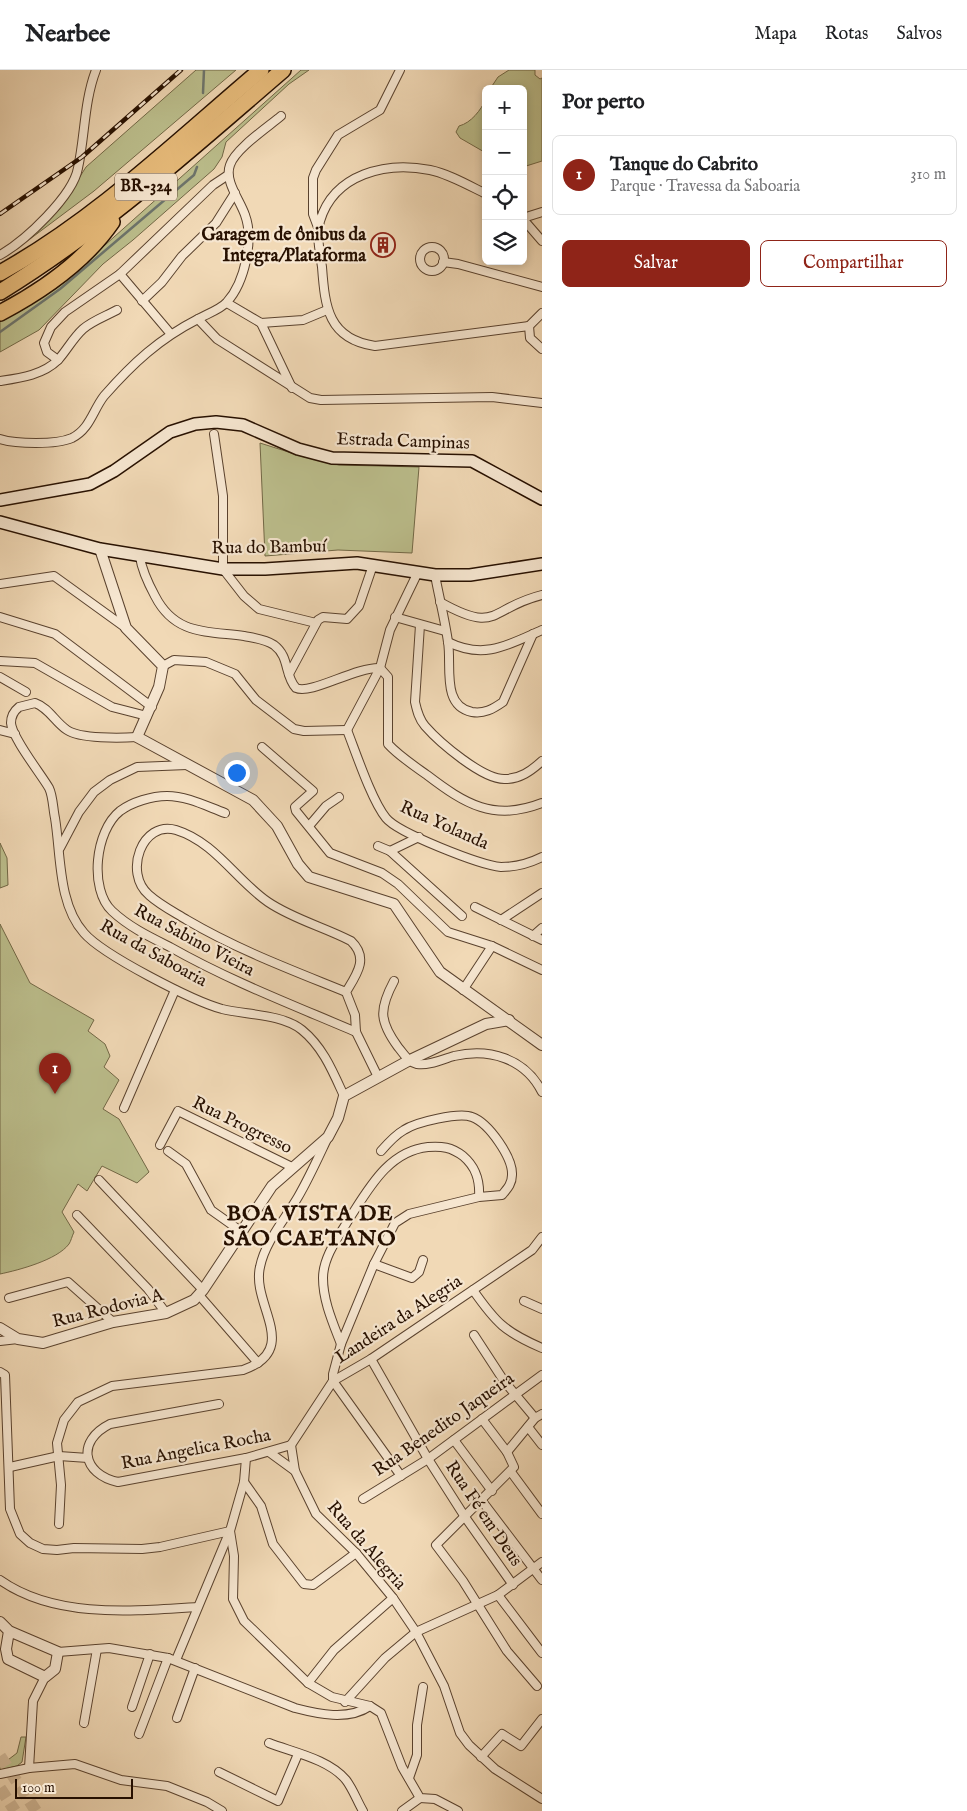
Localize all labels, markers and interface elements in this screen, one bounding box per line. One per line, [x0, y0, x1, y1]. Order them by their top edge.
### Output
text: Nearbee [25, 19, 110, 50]
text: Mapa [755, 23, 797, 46]
text: Rotas [825, 23, 868, 46]
text: Salvos [896, 23, 942, 46]
map controls [482, 85, 527, 265]
button: + [482, 85, 527, 130]
text: Por perto [562, 89, 644, 116]
button: − [482, 130, 527, 175]
text: Tanque do Cabrito [610, 153, 758, 177]
text: 1 [576, 165, 582, 185]
text: 310 m [910, 165, 946, 185]
road number: BR-324 [115, 174, 177, 200]
button: locate [482, 175, 527, 220]
text: Parque · Travessa da Saboaria [610, 177, 800, 197]
button: layers [482, 220, 527, 265]
place label: Garagem de ônibus da Integra/Plataforma [201, 224, 367, 268]
building icon: Garagem de ônibus da Integra/Plataforma [370, 232, 396, 258]
button: Salvar [562, 240, 750, 287]
button: Compartilhar [760, 240, 947, 287]
street label: Estrada Campinas [336, 428, 470, 456]
street label: Rua do Bambuí [211, 535, 328, 561]
your location [224, 760, 250, 786]
street label: Rua Yolanda [396, 796, 492, 856]
street label: Rua Sabino Vieira [130, 900, 258, 983]
street label: Rua da Saboaria [95, 915, 211, 993]
pin: 1 [39, 1053, 71, 1094]
street label: Rua Progresso [188, 1092, 296, 1160]
district label: BOA VISTA DE SÃO CAETANO [224, 1200, 396, 1253]
street label: Landeira da Alegria [331, 1270, 467, 1370]
street label: Rua Rodovia A [50, 1284, 167, 1334]
street label: Rua Benedito Jaqueira [369, 1368, 519, 1482]
street label: Rua Angelica Rocha [119, 1424, 273, 1476]
street label: Rua Fé em Deus [439, 1457, 527, 1571]
street label: Rua da Alegria [321, 1497, 411, 1595]
scale bar [15, 1776, 132, 1799]
text: 100 m [22, 1779, 55, 1797]

